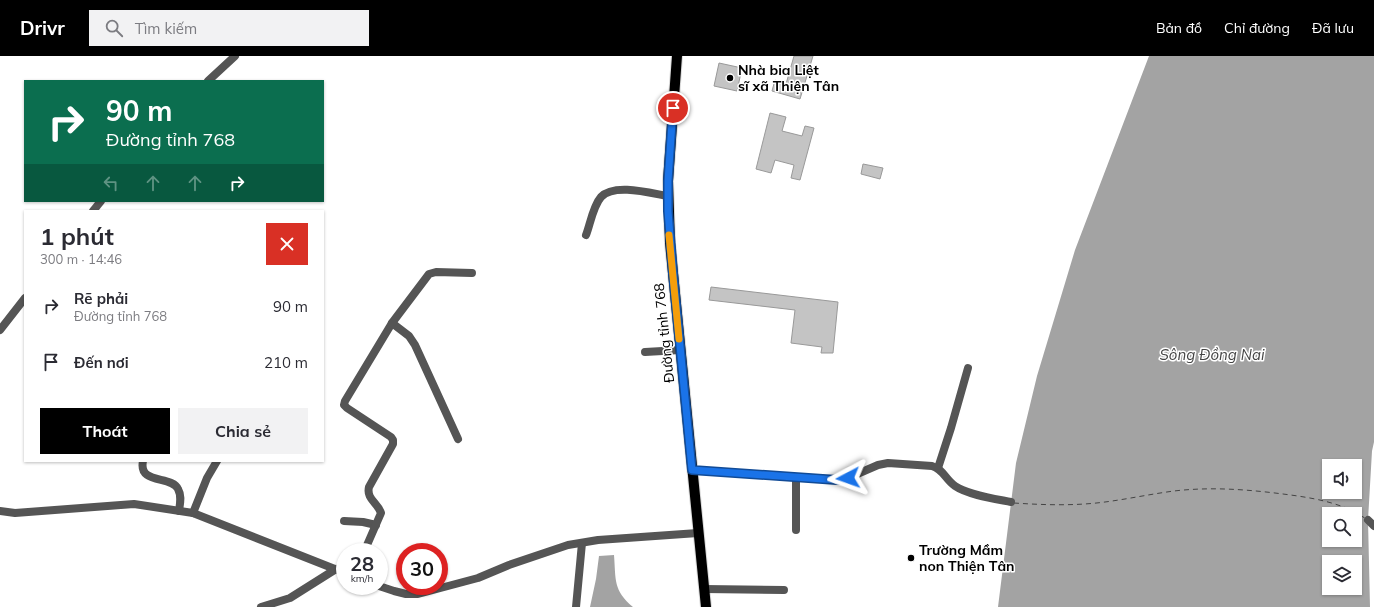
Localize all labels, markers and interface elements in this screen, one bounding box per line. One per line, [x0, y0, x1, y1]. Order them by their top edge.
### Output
search box [89, 10, 369, 46]
text: Drivr [20, 16, 65, 40]
icon: search [103, 17, 125, 39]
text: Tìm kiếm [135, 19, 197, 38]
text: Bản đồ [1156, 19, 1202, 37]
text: Chỉ đường [1224, 19, 1290, 37]
text: Đã lưu [1312, 19, 1354, 37]
place label: Nhà bia Liệt sĩ xã Thiện Tân [738, 61, 839, 95]
marker: Nhà bia Liệt sĩ xã Thiện Tân [725, 73, 735, 83]
pin [656, 91, 690, 125]
text: 90 m [106, 93, 172, 128]
icon: right [40, 96, 92, 148]
icon: arrive [662, 97, 684, 119]
text: Đường tỉnh 768 [106, 128, 235, 151]
icon: left [100, 172, 122, 194]
icon: ahead [142, 172, 164, 194]
icon: ahead [184, 172, 206, 194]
icon: right [226, 172, 248, 194]
text: 1 phút [40, 221, 114, 251]
button: close [266, 223, 308, 265]
text: 300 m · 14:46 [40, 251, 122, 267]
street label: Đường tỉnh 768 [650, 282, 678, 384]
text: Rẽ phải [74, 289, 128, 308]
icon: right [40, 295, 62, 317]
text: 90 m [273, 297, 308, 316]
text: Đường tỉnh 768 [74, 308, 167, 324]
water label: Sông Đồng Nai [1160, 345, 1265, 364]
icon: arrive [40, 351, 62, 373]
text: Đến nơi [74, 353, 129, 372]
text: 210 m [264, 353, 308, 372]
button: Thoát [40, 408, 170, 454]
button: Chia sẻ [178, 408, 308, 454]
position arrow [827, 457, 869, 499]
map controls [1322, 459, 1362, 595]
button: sound [1322, 459, 1362, 499]
button: search [1322, 507, 1362, 547]
place label: Trường Mầm non Thiện Tân [919, 541, 1015, 575]
speed limit sign: 30 [396, 543, 448, 595]
text: 28 [350, 551, 374, 576]
marker: Trường Mầm non Thiện Tân [906, 553, 916, 563]
button: layers [1322, 555, 1362, 595]
text: km/h [351, 572, 373, 585]

